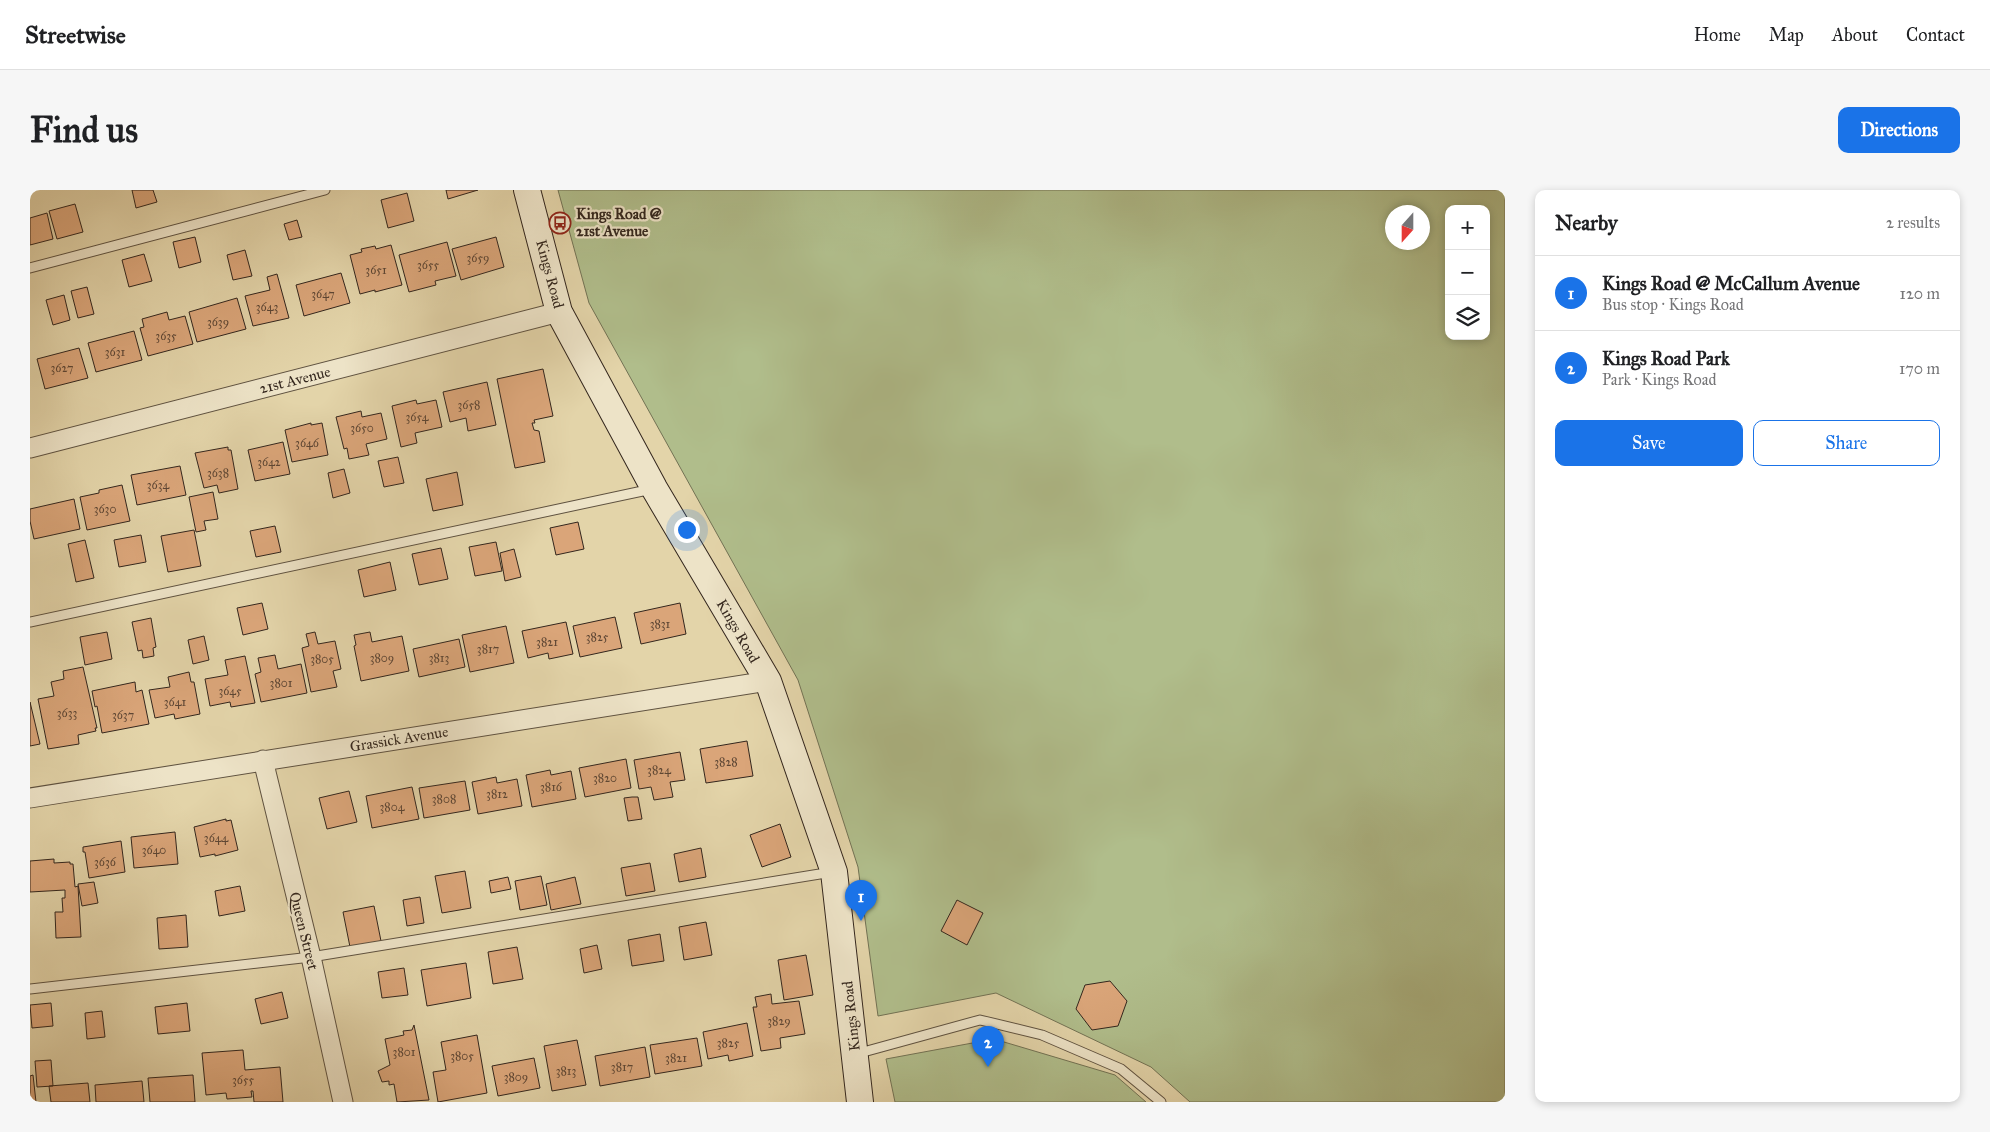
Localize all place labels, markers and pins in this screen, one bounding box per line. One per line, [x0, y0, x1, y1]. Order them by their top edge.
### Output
place label: Kings Road @ 21st Avenue [576, 205, 662, 240]
bus stop icon: Kings Road @ 21st Avenue [548, 211, 572, 235]
pin: 1 [845, 880, 877, 921]
pin: 2 [972, 1026, 1004, 1067]

